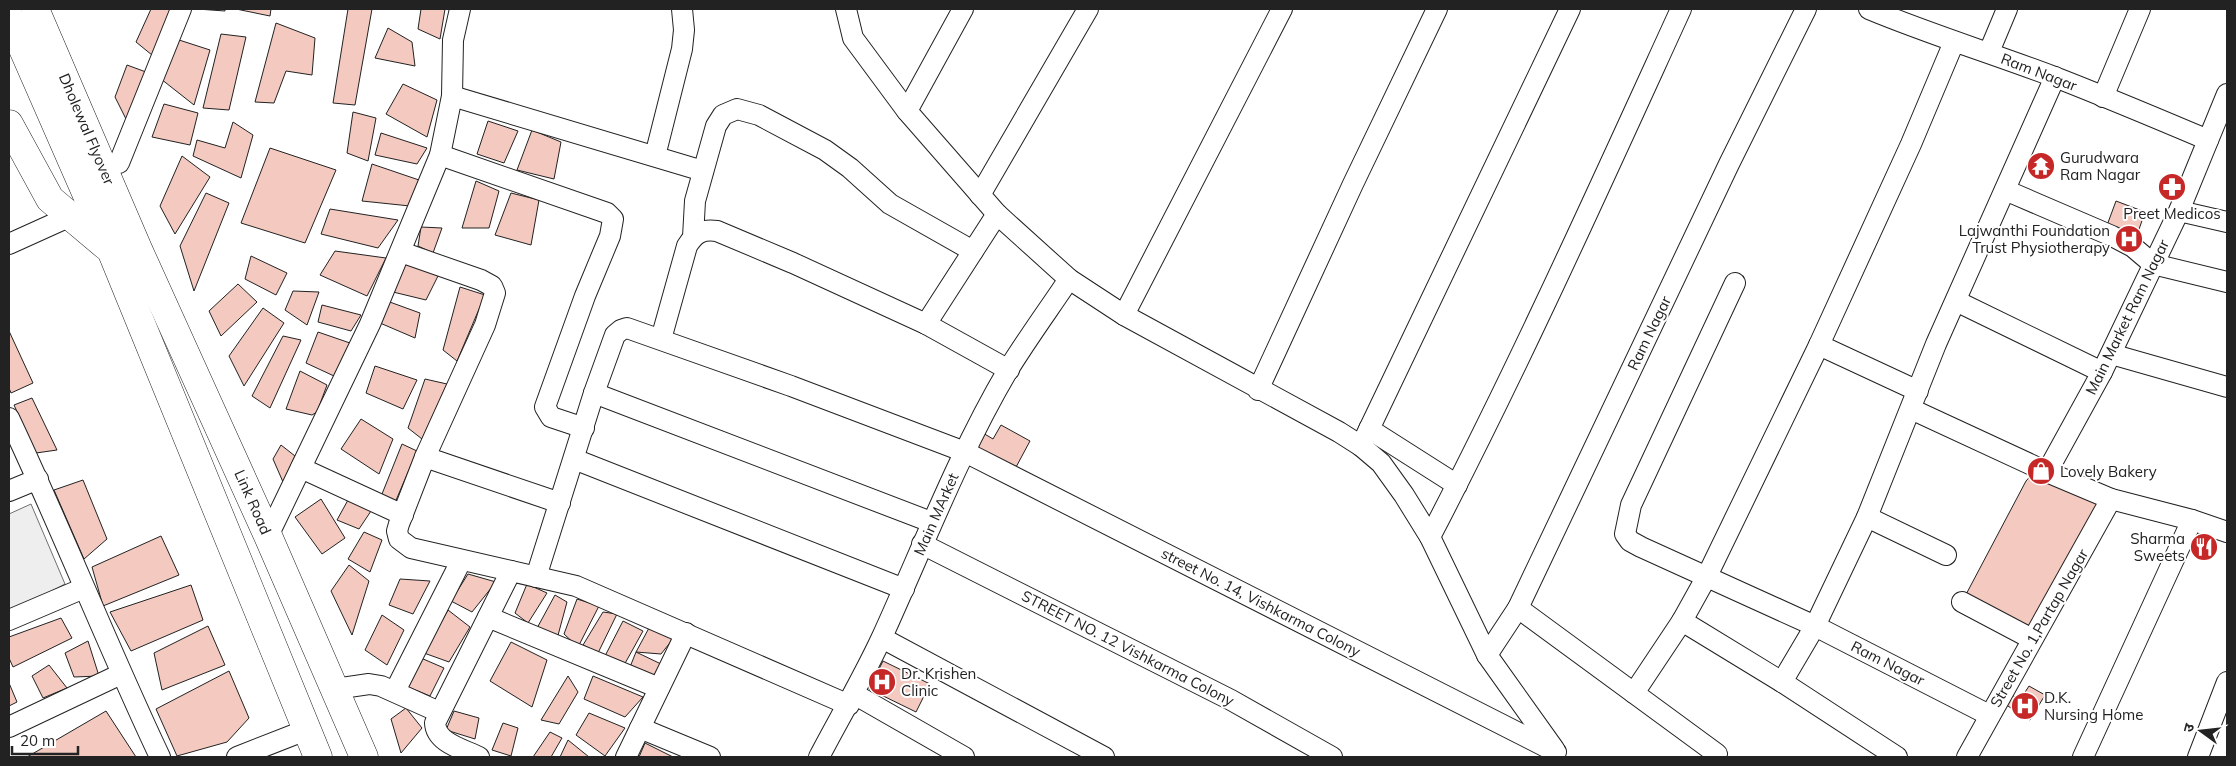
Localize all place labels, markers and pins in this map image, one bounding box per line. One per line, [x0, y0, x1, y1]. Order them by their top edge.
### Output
place label: Gurudwara Ram Nagar [2060, 148, 2141, 184]
temple icon: Gurudwara Ram Nagar [2026, 151, 2056, 181]
pharmacy icon: Preet Medicos [2157, 172, 2187, 202]
place label: Preet Medicos [2123, 204, 2221, 223]
place label: Lajwanthi Foundation Trust Physiotherapy [1959, 221, 2110, 257]
hospital icon: Lajwanthi Foundation Trust Physiotherapy [2114, 224, 2144, 254]
shop icon: Lovely Bakery [2026, 456, 2056, 486]
place label: Lovely Bakery [2060, 462, 2157, 481]
place label: Sharma Sweets [2130, 529, 2185, 565]
restaurant icon: Sharma Sweets [2189, 532, 2219, 562]
place label: Dr. Krishen Clinic [901, 664, 976, 700]
hospital icon: Dr. Krishen Clinic [867, 667, 897, 697]
place label: D.K. Nursing Home [2044, 688, 2143, 724]
hospital icon: D.K. Nursing Home [2010, 691, 2040, 721]

